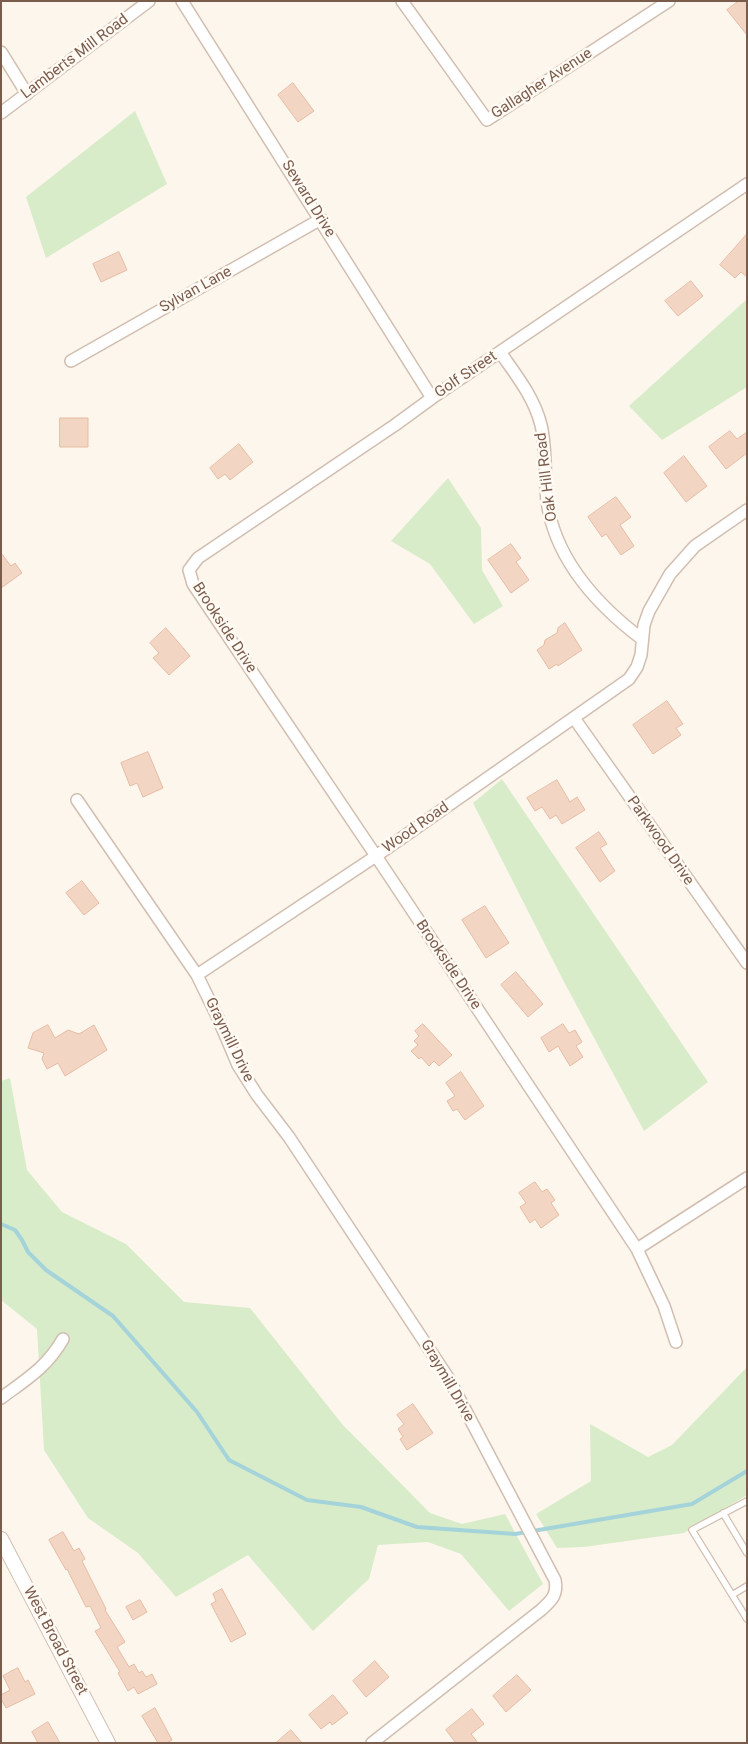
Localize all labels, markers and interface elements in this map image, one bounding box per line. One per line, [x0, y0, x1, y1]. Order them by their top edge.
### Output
street label: Lamberts Mill Road [18, 11, 132, 103]
street label: Gallagher Avenue [488, 45, 596, 123]
street label: Seward Drive [277, 157, 339, 241]
street label: Sylvan Lane [157, 263, 235, 317]
street label: Golf Street [432, 348, 500, 402]
street label: Oak Hill Road [533, 431, 561, 523]
street label: Brookside Drive [188, 579, 260, 677]
street label: Parkwood Drive [623, 793, 697, 889]
street label: Wood Road [379, 799, 453, 857]
street label: Brookside Drive [411, 917, 485, 1013]
street label: Graymill Drive [201, 995, 257, 1085]
street label: Graymill Drive [416, 1337, 478, 1425]
street label: West Broad Street [19, 1584, 91, 1698]

